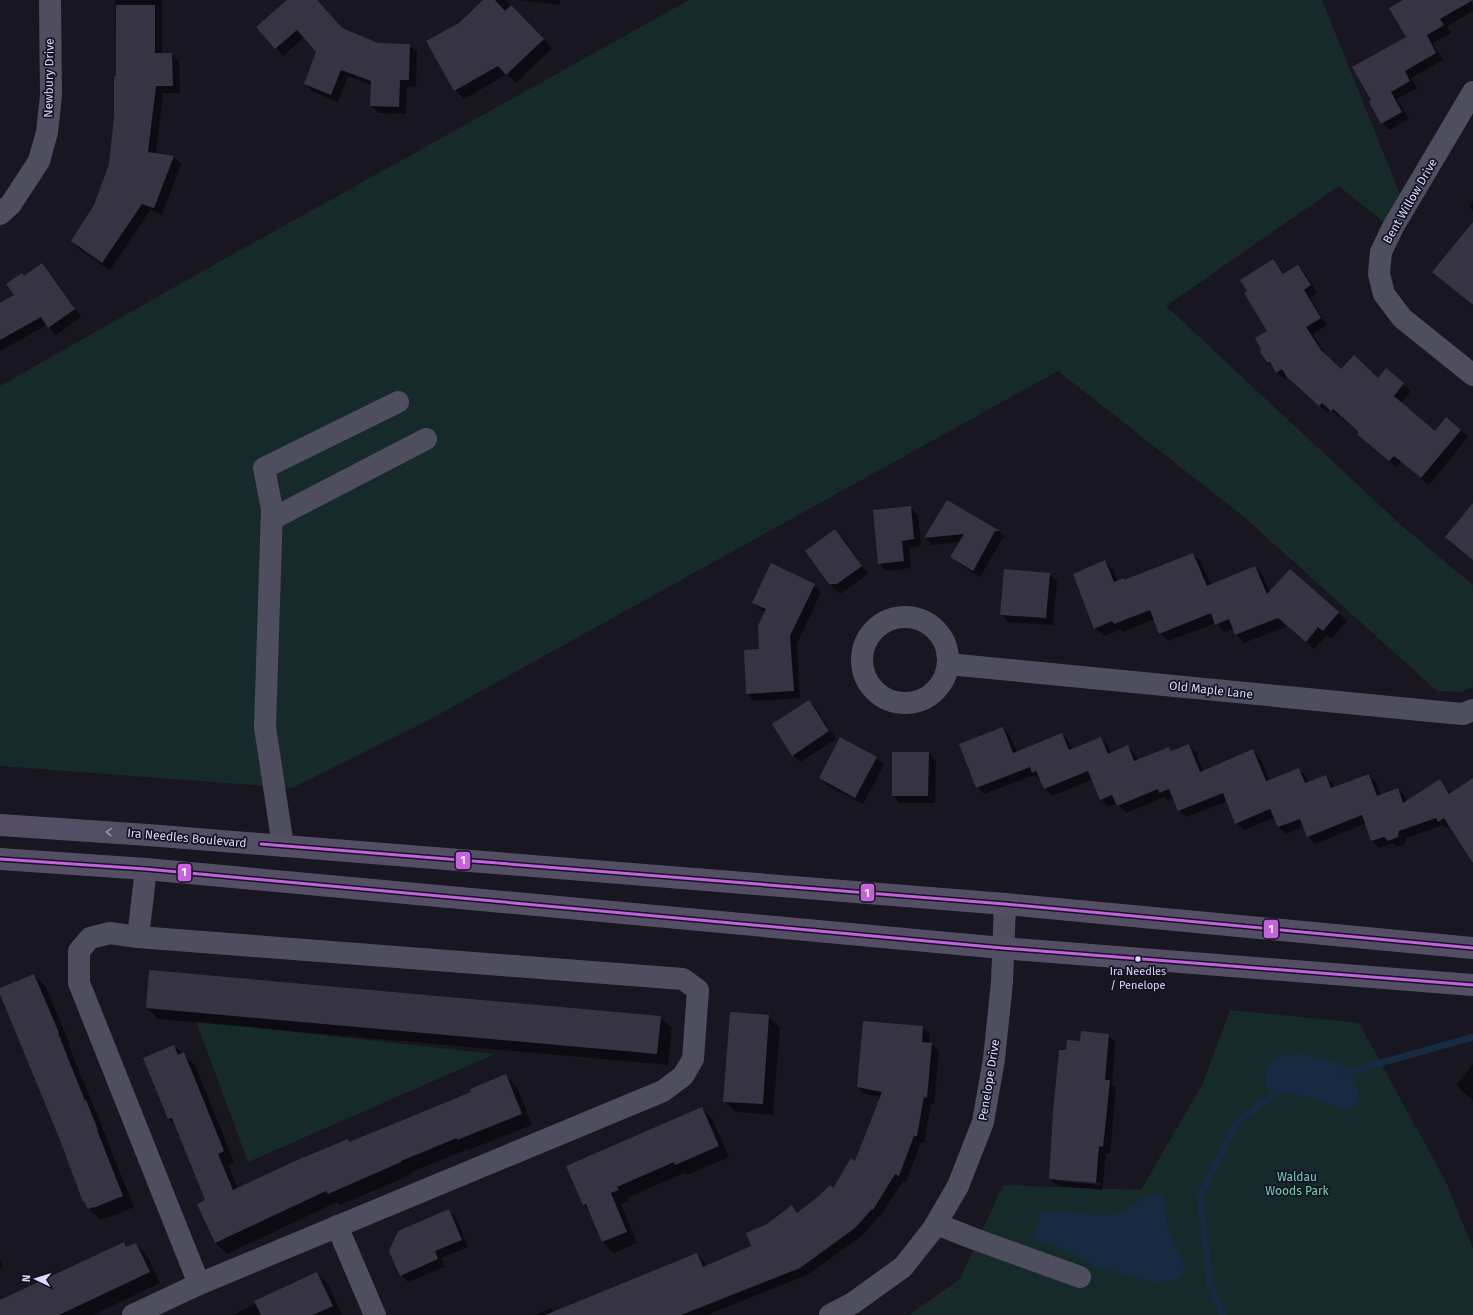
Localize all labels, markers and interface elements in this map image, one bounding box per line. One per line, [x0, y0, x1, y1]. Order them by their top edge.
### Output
street label: Newbury Drive [41, 38, 57, 118]
street label: Bent Willow Drive [1380, 156, 1440, 246]
street label: Old Maple Lane [1168, 679, 1254, 701]
street label: Ira Needles Boulevard [127, 826, 247, 850]
one-way arrow [106, 828, 112, 837]
line badge: 1 [455, 851, 471, 870]
text: 1 [460, 854, 466, 867]
line badge: 1 [177, 863, 192, 882]
text: 1 [181, 866, 187, 879]
line badge: 1 [860, 883, 875, 902]
text: 1 [864, 887, 870, 900]
line badge: 1 [1263, 919, 1279, 939]
text: 1 [1268, 923, 1274, 936]
marker: Ira Needles / Penelope [1133, 954, 1143, 964]
place label: Ira Needles / Penelope [1110, 965, 1166, 992]
street label: Penelope Drive [976, 1038, 1002, 1122]
park label: Waldau Woods Park [1265, 1170, 1330, 1198]
north arrow [16, 1259, 56, 1299]
text: N [20, 1274, 33, 1282]

